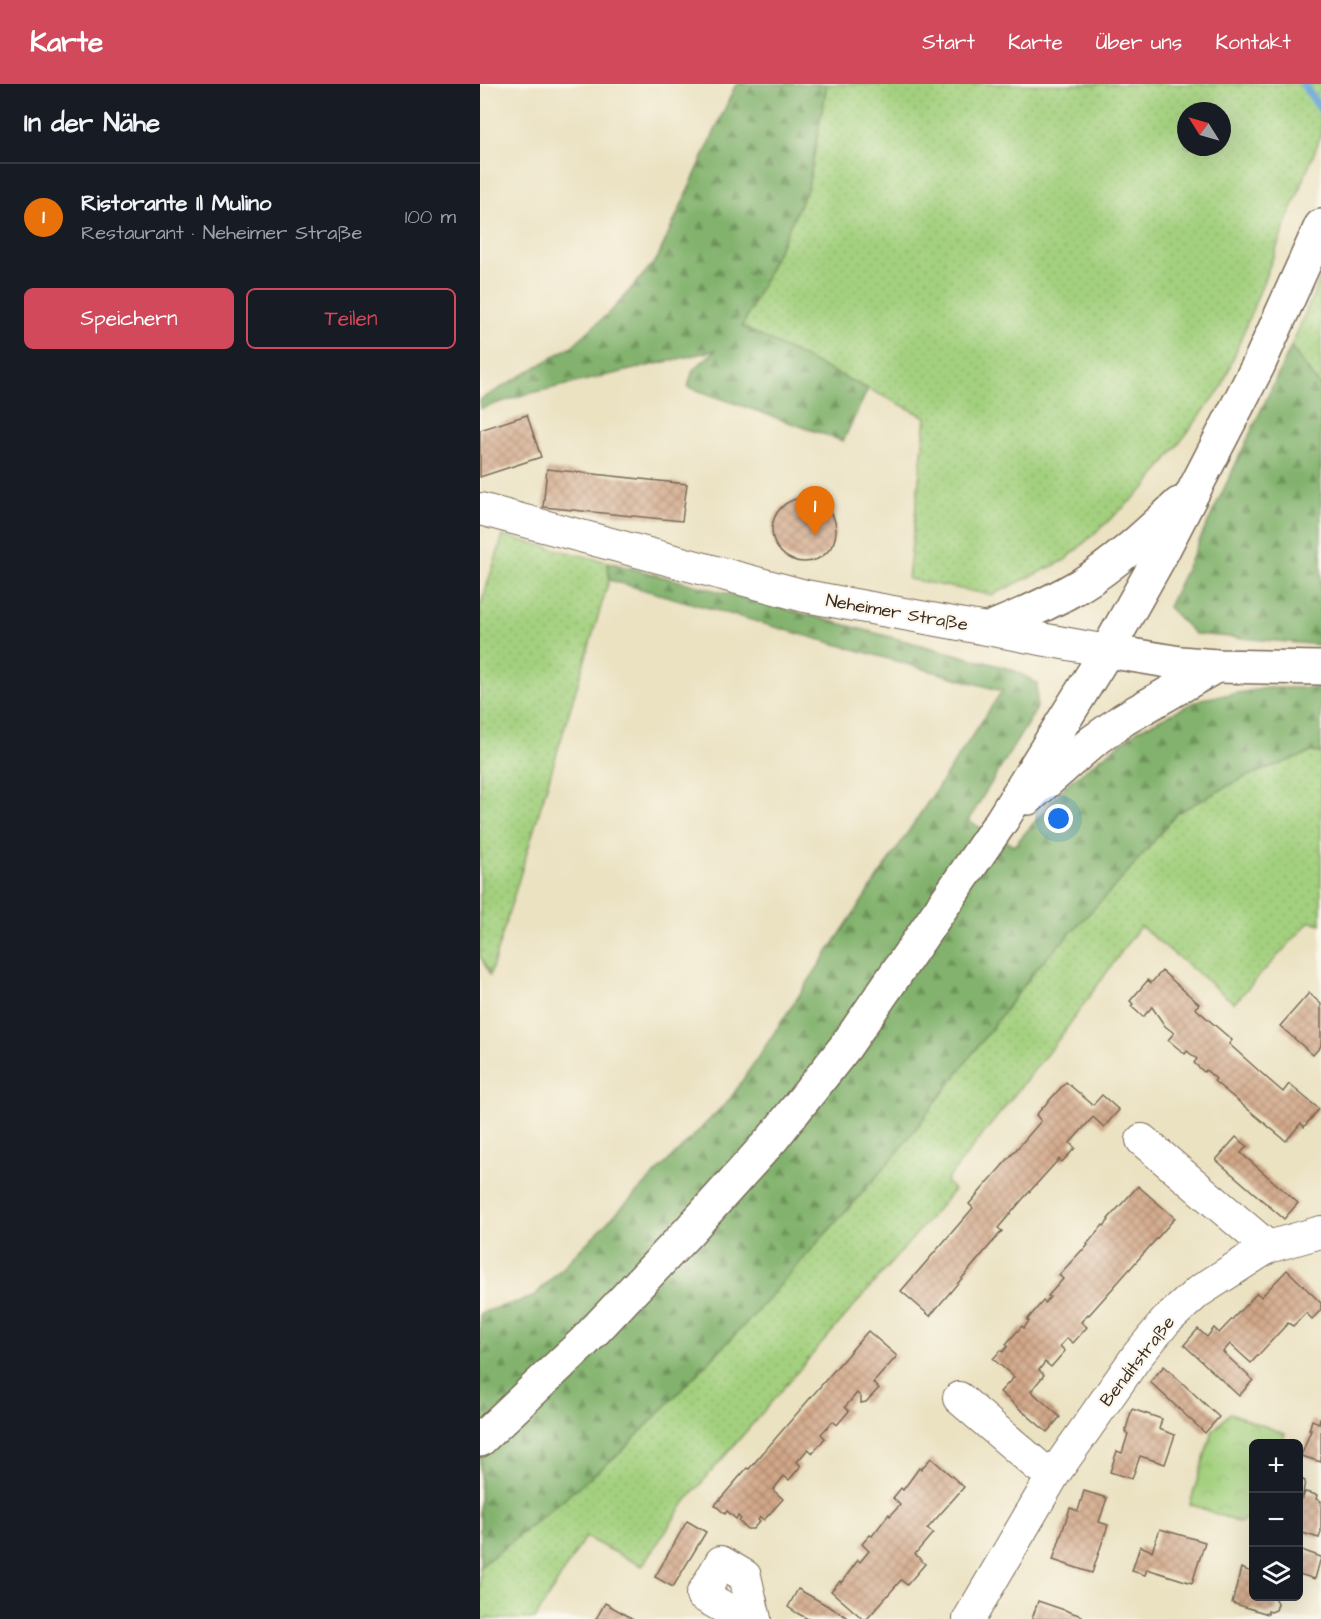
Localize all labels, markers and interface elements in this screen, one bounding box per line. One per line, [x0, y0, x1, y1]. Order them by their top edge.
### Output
text: Karte [30, 23, 103, 62]
text: Start [922, 28, 975, 57]
text: Karte [1008, 28, 1063, 57]
text: Über uns [1096, 28, 1182, 57]
text: Kontakt [1215, 28, 1291, 57]
north arrow [1177, 102, 1231, 156]
text: In der Nähe [24, 105, 160, 141]
text: Ristorante Il Mulino [81, 188, 271, 219]
text: 1 [42, 203, 45, 231]
text: 100 m [405, 203, 456, 231]
text: Restaurant · Neheimer Straße [81, 219, 362, 247]
button: Speichern [24, 288, 234, 349]
button: Teilen [246, 288, 456, 349]
pin: 1 [796, 486, 834, 536]
street label: Neheimer Straße [824, 588, 970, 637]
your location [1044, 804, 1073, 833]
street label: Benditstraße [1094, 1311, 1181, 1412]
map controls [1249, 1439, 1303, 1601]
button: + [1249, 1439, 1303, 1493]
button: − [1249, 1493, 1303, 1547]
button: layers [1249, 1547, 1303, 1601]

